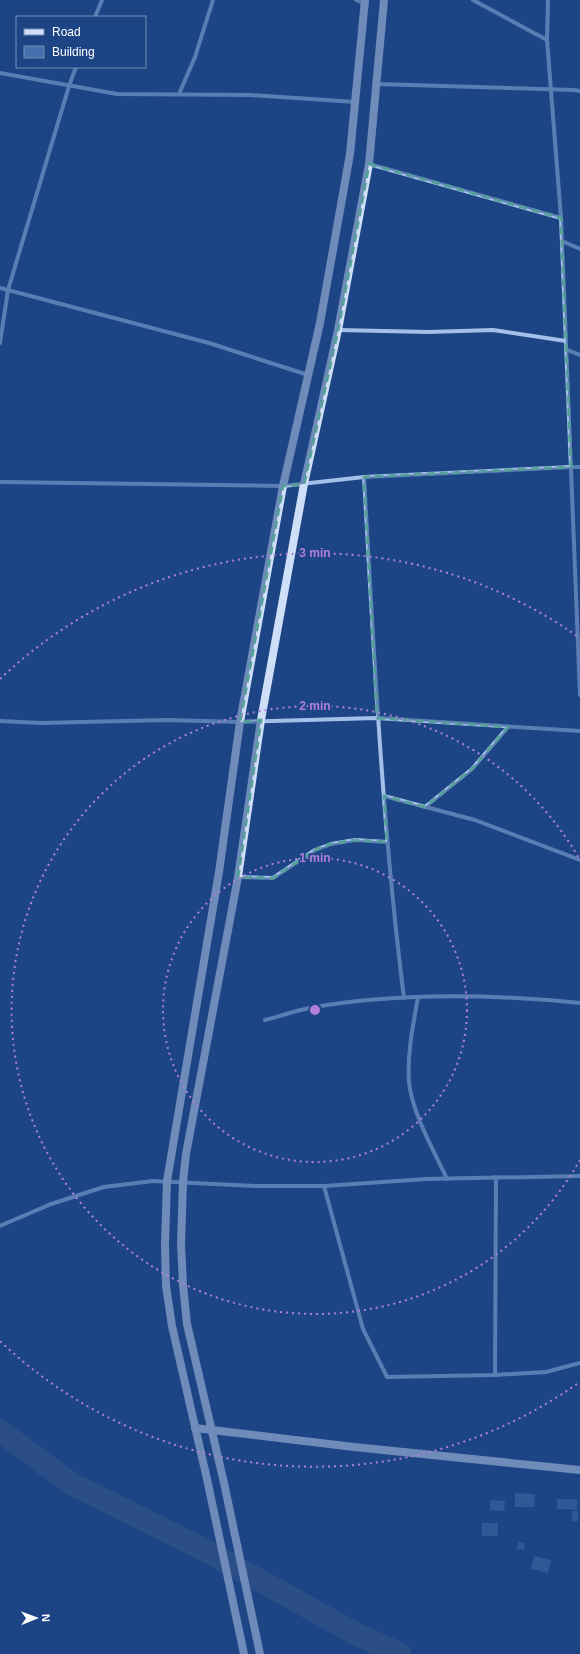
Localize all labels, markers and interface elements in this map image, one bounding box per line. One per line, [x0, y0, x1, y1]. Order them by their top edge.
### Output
legend [16, 16, 146, 68]
text: Road [52, 25, 81, 39]
text: Building [52, 45, 95, 59]
text: 3 min [299, 546, 331, 560]
text: 2 min [299, 699, 331, 713]
text: 1 min [299, 851, 331, 865]
centre of rings [308, 1003, 322, 1017]
north arrow [16, 1598, 56, 1638]
text: N [40, 1614, 52, 1622]

